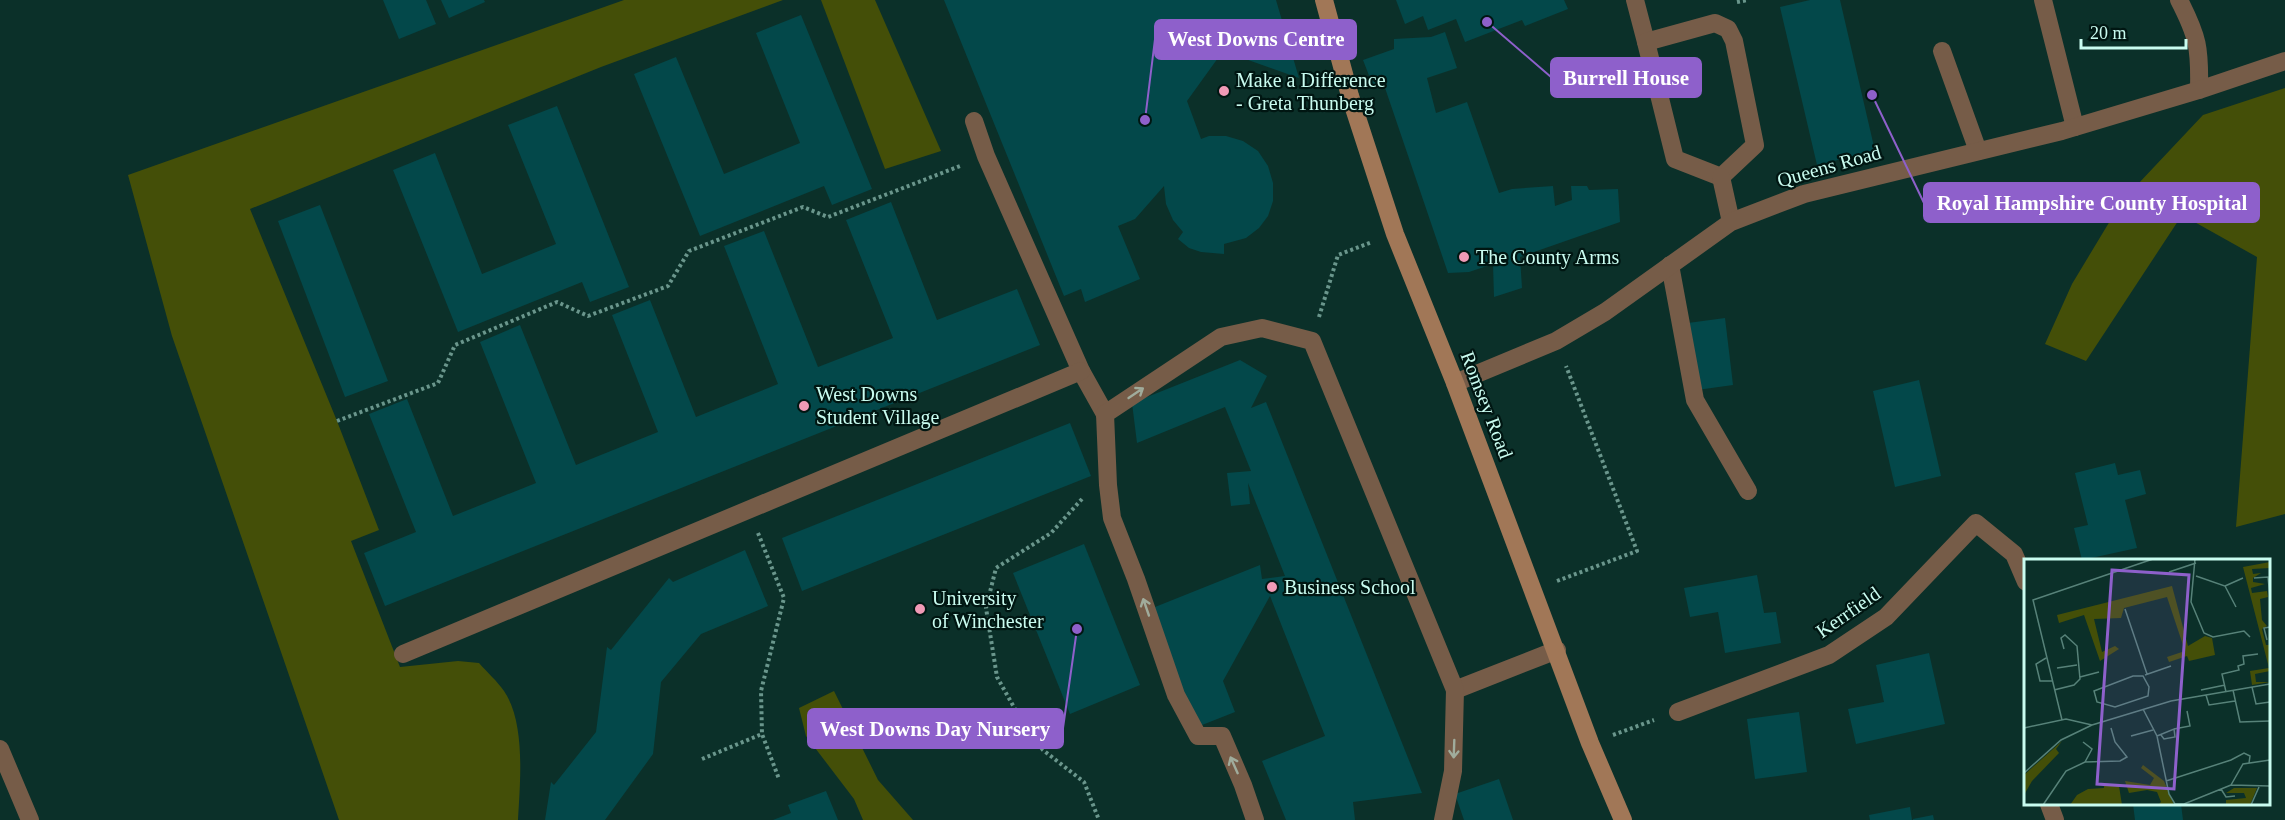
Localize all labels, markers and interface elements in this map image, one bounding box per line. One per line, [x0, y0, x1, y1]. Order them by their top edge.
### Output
scale bar [2081, 12, 2186, 50]
callout: West Downs Centre [1155, 20, 1356, 59]
text: 20 m [2090, 23, 2127, 43]
text: West Downs Centre [1168, 27, 1344, 51]
callout: Burrell House [1551, 58, 1701, 97]
text: Burrell House [1563, 66, 1689, 90]
place label: Make a Difference - Greta Thunberg [1236, 69, 1386, 115]
marker: Make a Difference - Greta Thunberg [1217, 84, 1231, 98]
street label: Queens Road [1774, 141, 1884, 191]
callout: Royal Hampshire County Hospital [1924, 183, 2259, 222]
text: Royal Hampshire County Hospital [1937, 191, 2247, 215]
place label: The County Arms [1476, 246, 1620, 269]
marker: The County Arms [1457, 250, 1471, 264]
street label: Romsey Road [1456, 348, 1517, 462]
place label: West Downs Student Village [816, 383, 940, 429]
one-way arrow [1127, 387, 1144, 400]
marker: West Downs Student Village [797, 399, 811, 413]
inset map [2024, 559, 2270, 805]
place label: Business School [1284, 576, 1416, 598]
marker: Business School [1265, 580, 1279, 594]
street label: Kerrfield [1812, 582, 1884, 642]
place label: University of Winchester [932, 587, 1044, 632]
one-way arrow [1139, 598, 1150, 617]
marker: University of Winchester [913, 602, 927, 616]
callout: West Downs Day Nursery [808, 709, 1063, 748]
text: West Downs Day Nursery [820, 717, 1051, 741]
one-way arrow [1448, 738, 1459, 758]
one-way arrow [1228, 757, 1240, 775]

